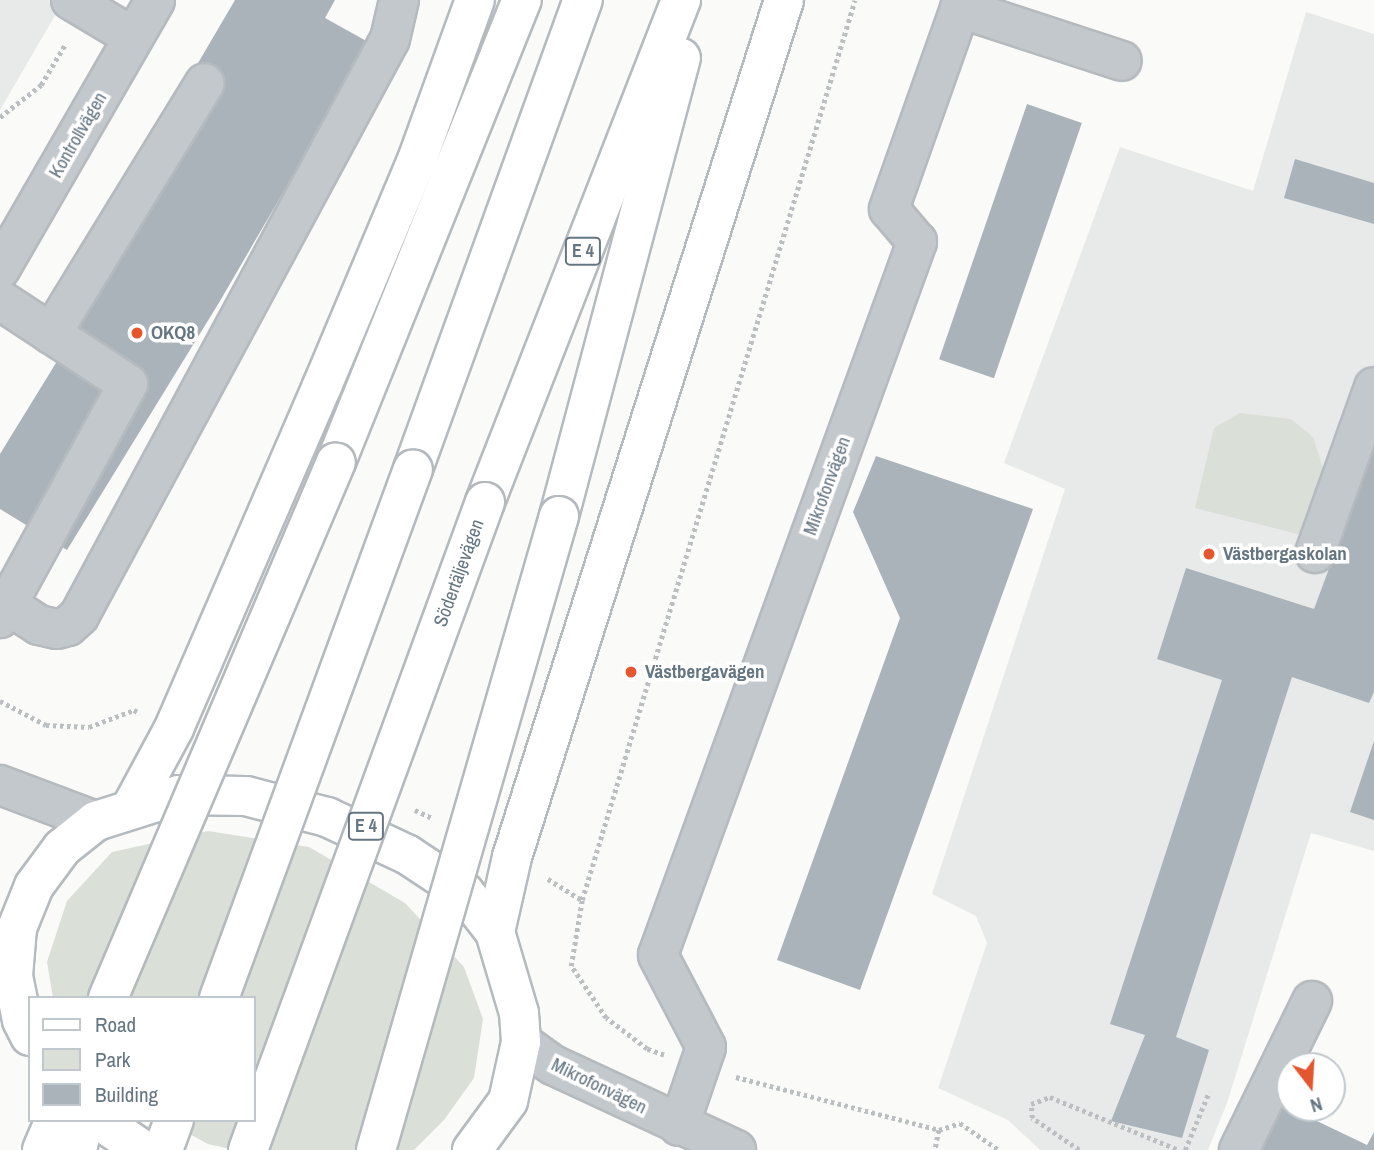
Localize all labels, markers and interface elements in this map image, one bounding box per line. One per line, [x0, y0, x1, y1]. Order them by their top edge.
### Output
street label: Kontrollvägen [44, 88, 112, 182]
road number: E 4 [564, 236, 602, 265]
place label: OKQ8 [151, 322, 195, 344]
marker: OKQ8 [129, 325, 145, 341]
street label: Mikrofonvägen [799, 434, 855, 538]
street label: Södertäljevägen [429, 516, 489, 630]
place label: Västbergaskolan [1223, 543, 1347, 565]
marker: Västbergaskolan [1201, 546, 1217, 562]
place label: Västbergavägen [645, 661, 765, 683]
marker: Västbergavägen [623, 664, 639, 680]
road number: E 4 [347, 812, 385, 840]
legend [28, 996, 256, 1122]
text: Road [95, 1010, 136, 1039]
text: Park [95, 1045, 130, 1074]
north arrow [1276, 1052, 1346, 1122]
street label: Mikrofonvägen [548, 1053, 650, 1119]
text: Building [95, 1080, 158, 1109]
text: N [1307, 1091, 1326, 1119]

